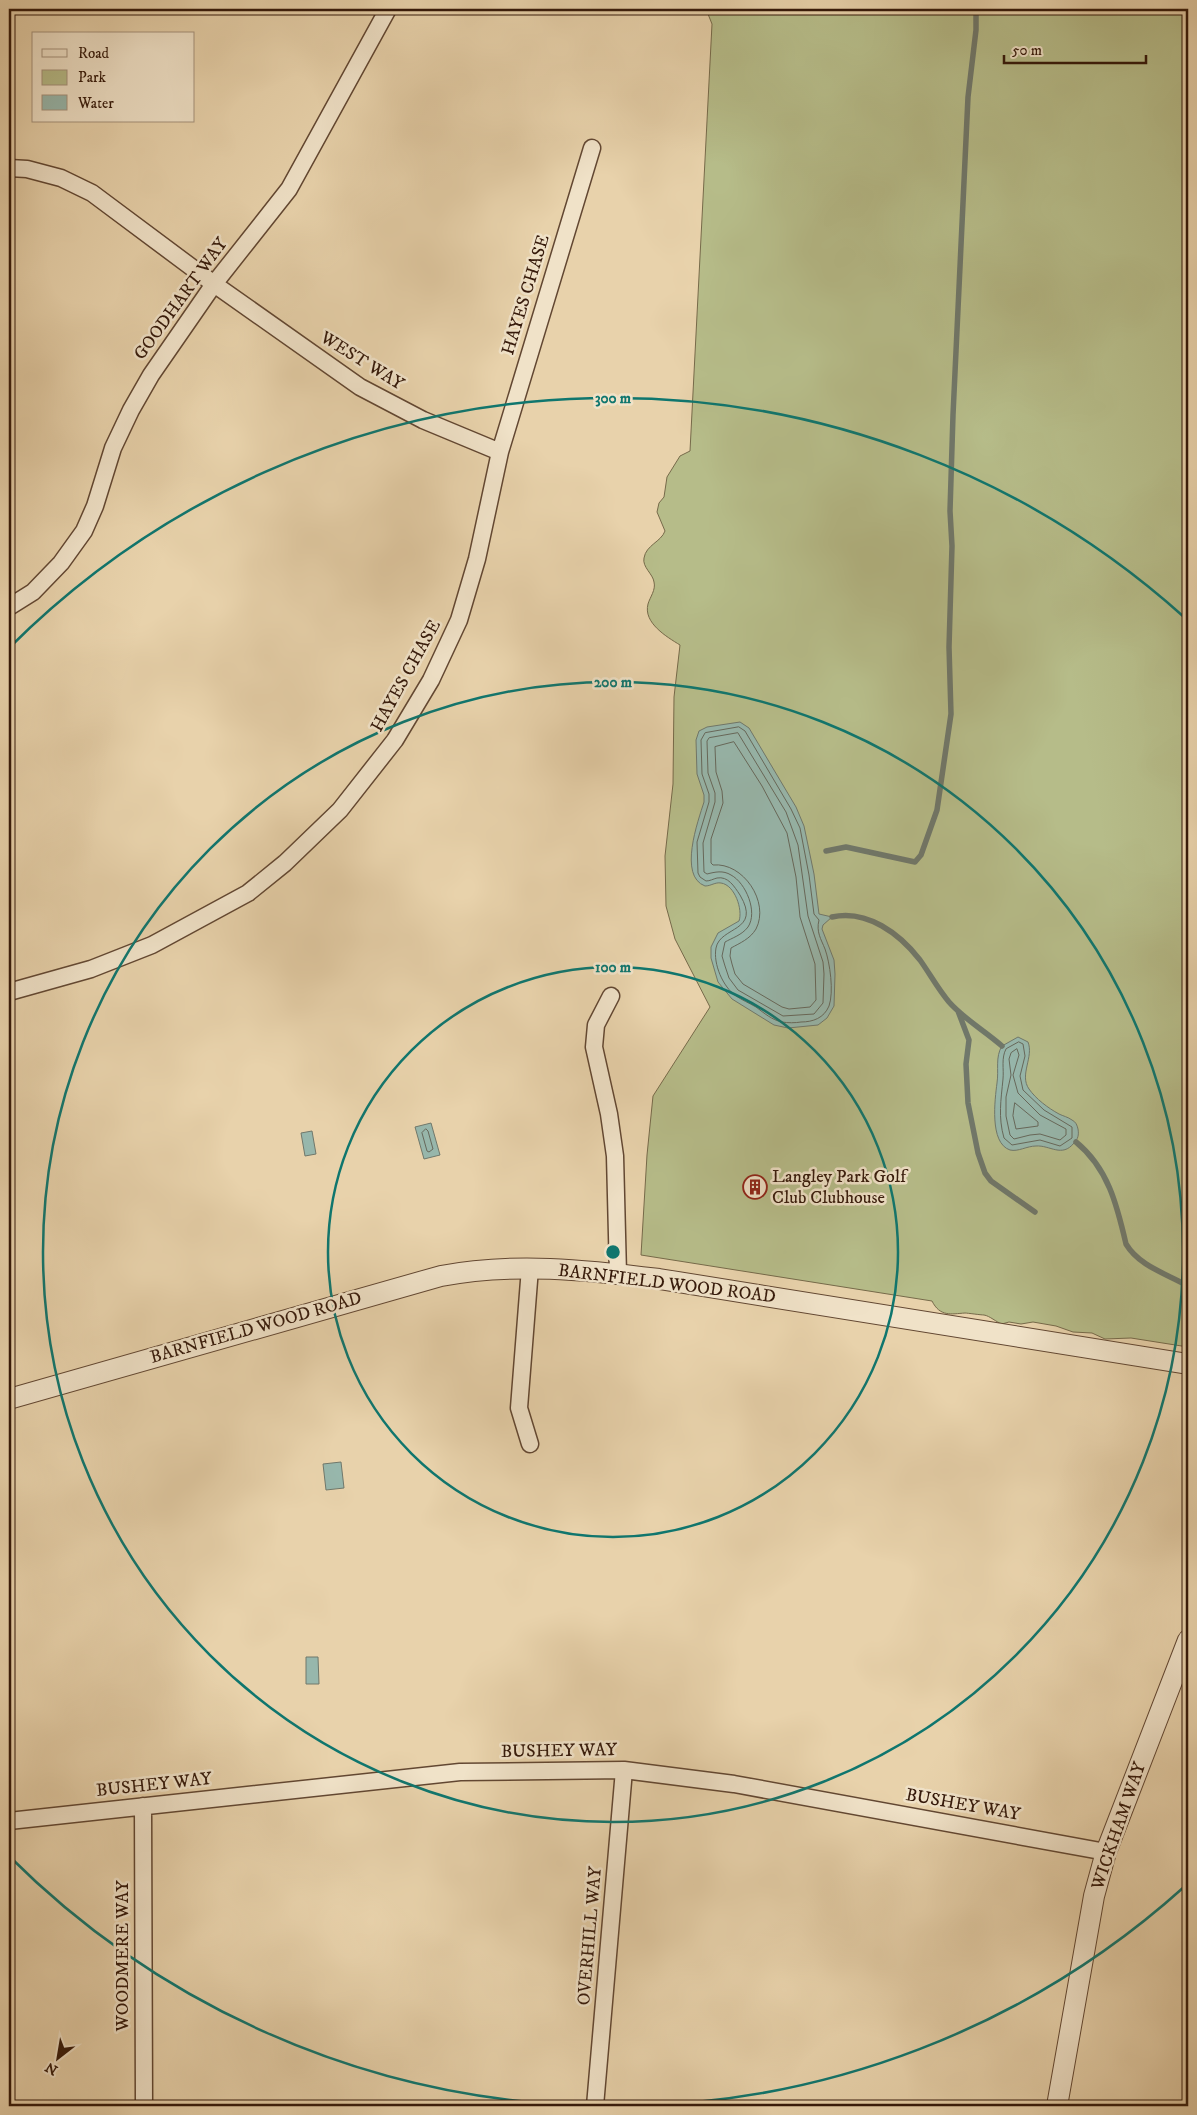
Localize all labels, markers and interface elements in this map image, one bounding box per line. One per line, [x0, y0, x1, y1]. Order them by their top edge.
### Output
legend [32, 32, 195, 122]
scale bar [1004, 32, 1147, 64]
text: 50 m [1012, 41, 1042, 60]
text: Road [78, 44, 110, 63]
text: Park [78, 68, 107, 87]
text: Water [77, 94, 114, 113]
street label: HAYES CHASE [497, 232, 555, 358]
street label: GOODHART WAY [129, 233, 233, 364]
street label: WEST WAY [315, 326, 408, 396]
text: 300 m [595, 389, 632, 408]
street label: HAYES CHASE [366, 616, 446, 736]
text: 200 m [594, 673, 633, 692]
text: 100 m [595, 958, 632, 977]
place label: Langley Park Golf Club Clubhouse [772, 1166, 909, 1209]
building icon: Langley Park Golf Club Clubhouse [742, 1174, 768, 1200]
centre of rings [604, 1243, 622, 1261]
street label: BARNFIELD WOOD ROAD [557, 1260, 777, 1308]
street label: BARNFIELD WOOD ROAD [148, 1287, 364, 1369]
street label: BUSHEY WAY [501, 1739, 618, 1763]
street label: WICKHAM WAY [1087, 1759, 1151, 1894]
street label: BUSHEY WAY [95, 1768, 214, 1802]
street label: BUSHEY WAY [904, 1784, 1023, 1826]
street label: OVERHILL WAY [573, 1865, 607, 2006]
street label: WOODMERE WAY [112, 1880, 134, 2032]
north arrow [32, 2032, 82, 2082]
text: N [42, 2057, 61, 2079]

